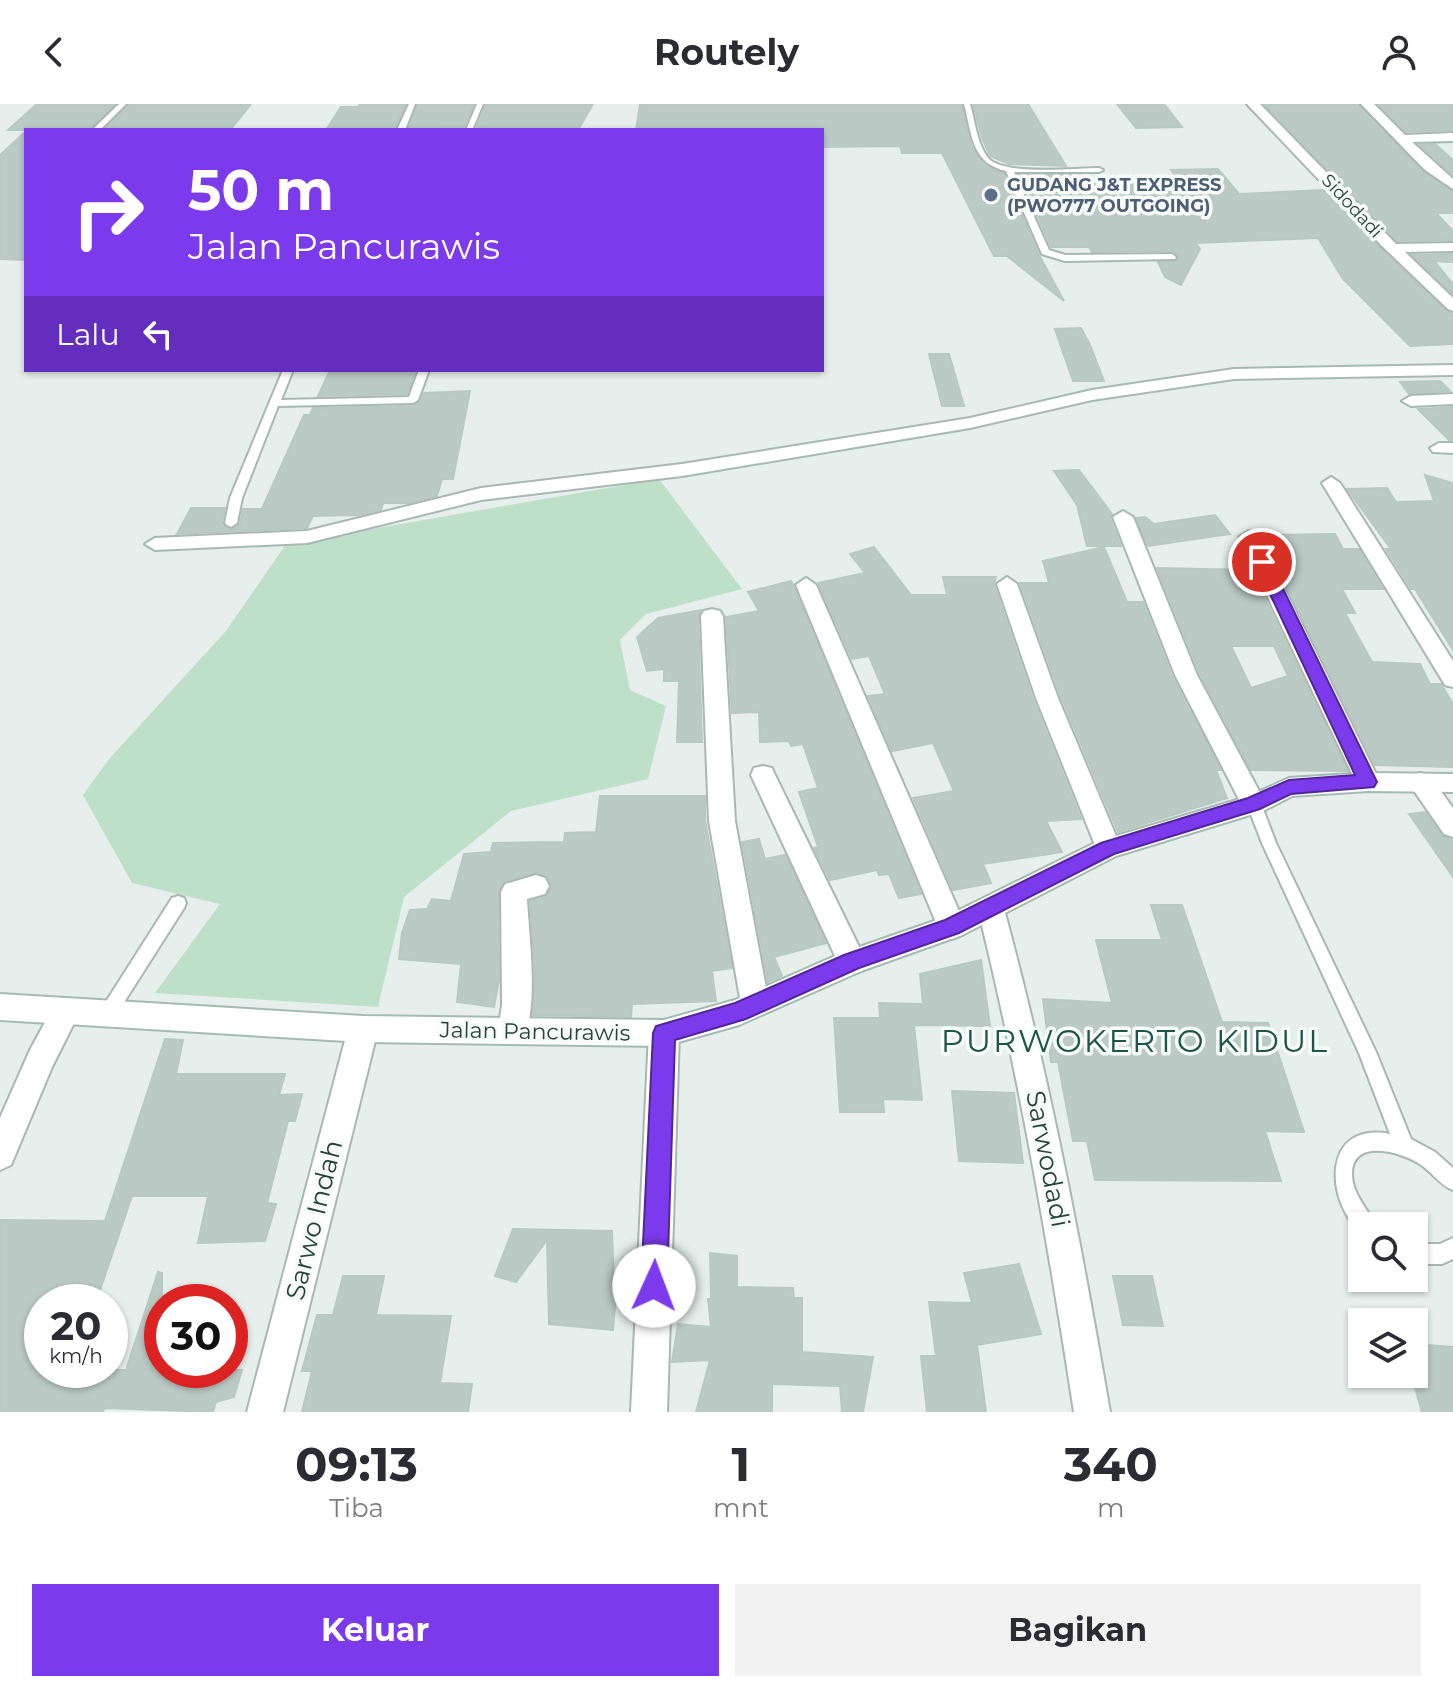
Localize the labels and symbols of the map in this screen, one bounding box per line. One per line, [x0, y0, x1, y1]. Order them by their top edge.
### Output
street label: Sidodadi [1317, 170, 1387, 242]
place label: GUDANG J&T EXPRESS (PWO777 OUTGOING) [1007, 174, 1221, 217]
marker: GUDANG J&T EXPRESS (PWO777 OUTGOING) [982, 186, 1000, 204]
pin [1228, 528, 1296, 596]
street label: Jalan Pancurawis [438, 1016, 631, 1047]
district label: PURWOKERTO KIDUL [941, 1021, 1329, 1060]
street label: Sarwodadi [1019, 1088, 1077, 1230]
street label: Sarwo Indah [279, 1137, 349, 1303]
position arrow [612, 1244, 696, 1328]
speed limit sign: 30 [144, 1284, 248, 1388]

